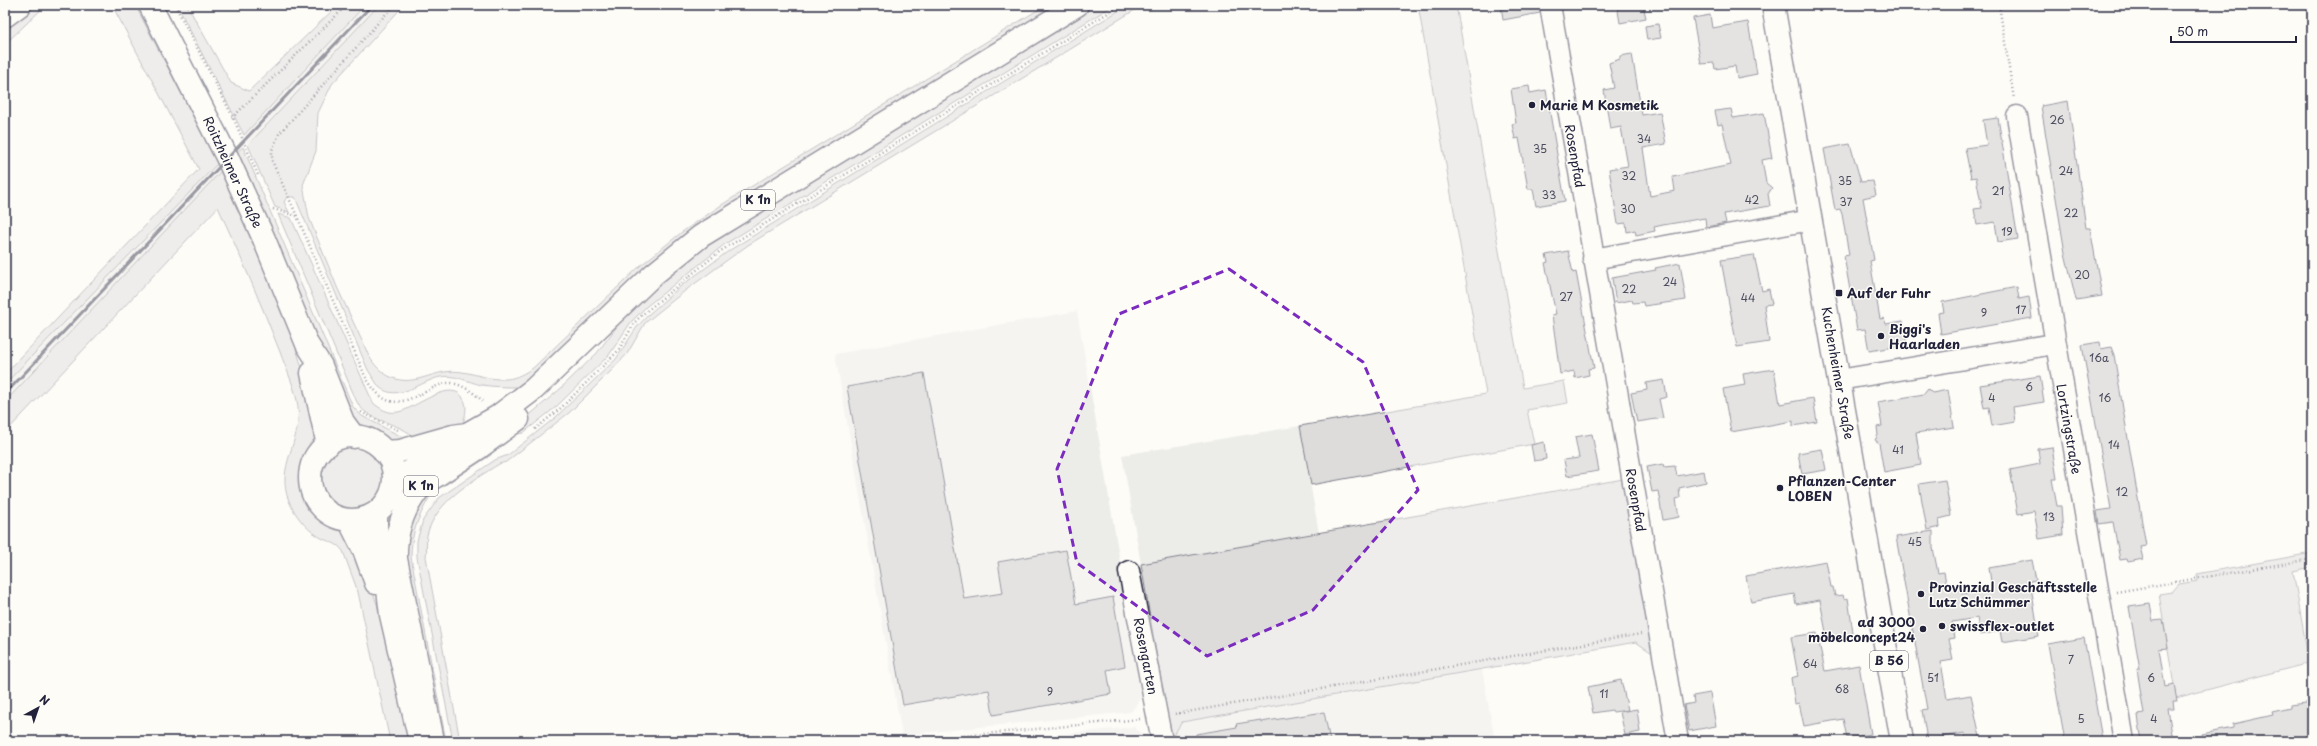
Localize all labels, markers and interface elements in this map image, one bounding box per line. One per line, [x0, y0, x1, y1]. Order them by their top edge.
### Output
scale bar [2171, 18, 2296, 44]
text: 50 m [2177, 22, 2208, 40]
place label: Marie M Kosmetik [1540, 95, 1659, 114]
marker: Marie M Kosmetik [1527, 100, 1537, 110]
house number: 26 [2049, 111, 2065, 128]
street label: Roitzheimer Straße [199, 113, 268, 231]
street label: Rosenpfad [1561, 123, 1590, 189]
house number: 34 [1637, 130, 1651, 147]
house number: 35 [1533, 140, 1547, 157]
house number: 24 [2059, 162, 2073, 179]
house number: 32 [1622, 167, 1637, 184]
house number: 35 [1838, 172, 1852, 189]
house number: 21 [1992, 182, 2004, 199]
house number: 33 [1542, 186, 1556, 203]
road number: K 1n [741, 190, 775, 210]
house number: 42 [1745, 191, 1760, 208]
house number: 37 [1840, 193, 1853, 210]
house number: 30 [1620, 200, 1636, 217]
house number: 22 [2064, 204, 2078, 221]
house number: 19 [2001, 223, 2013, 240]
house number: 20 [2074, 266, 2090, 283]
house number: 24 [1663, 273, 1677, 290]
house number: 22 [1622, 280, 1636, 297]
place label: Auf der Fuhr [1847, 283, 1931, 302]
house number: 27 [1559, 288, 1573, 305]
marker: Auf der Fuhr [1834, 288, 1844, 298]
house number: 44 [1741, 289, 1755, 306]
house number: 17 [2016, 301, 2027, 318]
house number: 9 [1981, 304, 1987, 321]
street label: Kuchenheimer Straße [1817, 305, 1860, 441]
place label: Biggi's Haarladen [1889, 319, 1960, 353]
marker: Biggi's Haarladen [1876, 331, 1886, 341]
house number: 16a [2089, 349, 2109, 366]
house number: 6 [2025, 378, 2033, 395]
street label: Lortzingstraße [2052, 382, 2087, 476]
house number: 4 [1988, 389, 1996, 406]
house number: 16 [2099, 389, 2112, 406]
house number: 14 [2108, 436, 2120, 453]
house number: 41 [1892, 441, 1904, 458]
street label: Rosenpfad [1622, 467, 1651, 533]
place label: Pflanzen-Center LOBEN [1788, 471, 1897, 505]
road number: K 1n [404, 476, 438, 496]
marker: Pflanzen-Center LOBEN [1775, 483, 1785, 493]
house number: 12 [2116, 483, 2129, 500]
house number: 13 [2043, 508, 2055, 525]
house number: 45 [1908, 533, 1922, 550]
place label: Provinzial Geschäftsstelle Lutz Schümmer [1929, 577, 2097, 611]
marker: Provinzial Geschäftsstelle Lutz Schümmer [1916, 589, 1926, 599]
place label: ad 3000 möbelconcept24 [1808, 612, 1916, 646]
street label: Rosengarten [1130, 616, 1163, 696]
place label: swissflex-outlet [1950, 616, 2055, 635]
marker: swissflex-outlet [1937, 621, 1947, 631]
marker: ad 3000 möbelconcept24 [1918, 624, 1928, 634]
road number: B 56 [1870, 651, 1908, 671]
house number: 7 [2068, 651, 2074, 668]
house number: 64 [1803, 655, 1817, 672]
house number: 51 [1927, 669, 1939, 686]
house number: 6 [2147, 669, 2155, 686]
house number: 68 [1835, 680, 1849, 697]
house number: 9 [1047, 683, 1053, 700]
house number: 11 [1599, 685, 1609, 702]
north arrow [18, 688, 58, 728]
text: N [36, 691, 54, 709]
house number: 5 [2077, 710, 2085, 727]
house number: 4 [2150, 710, 2158, 727]

